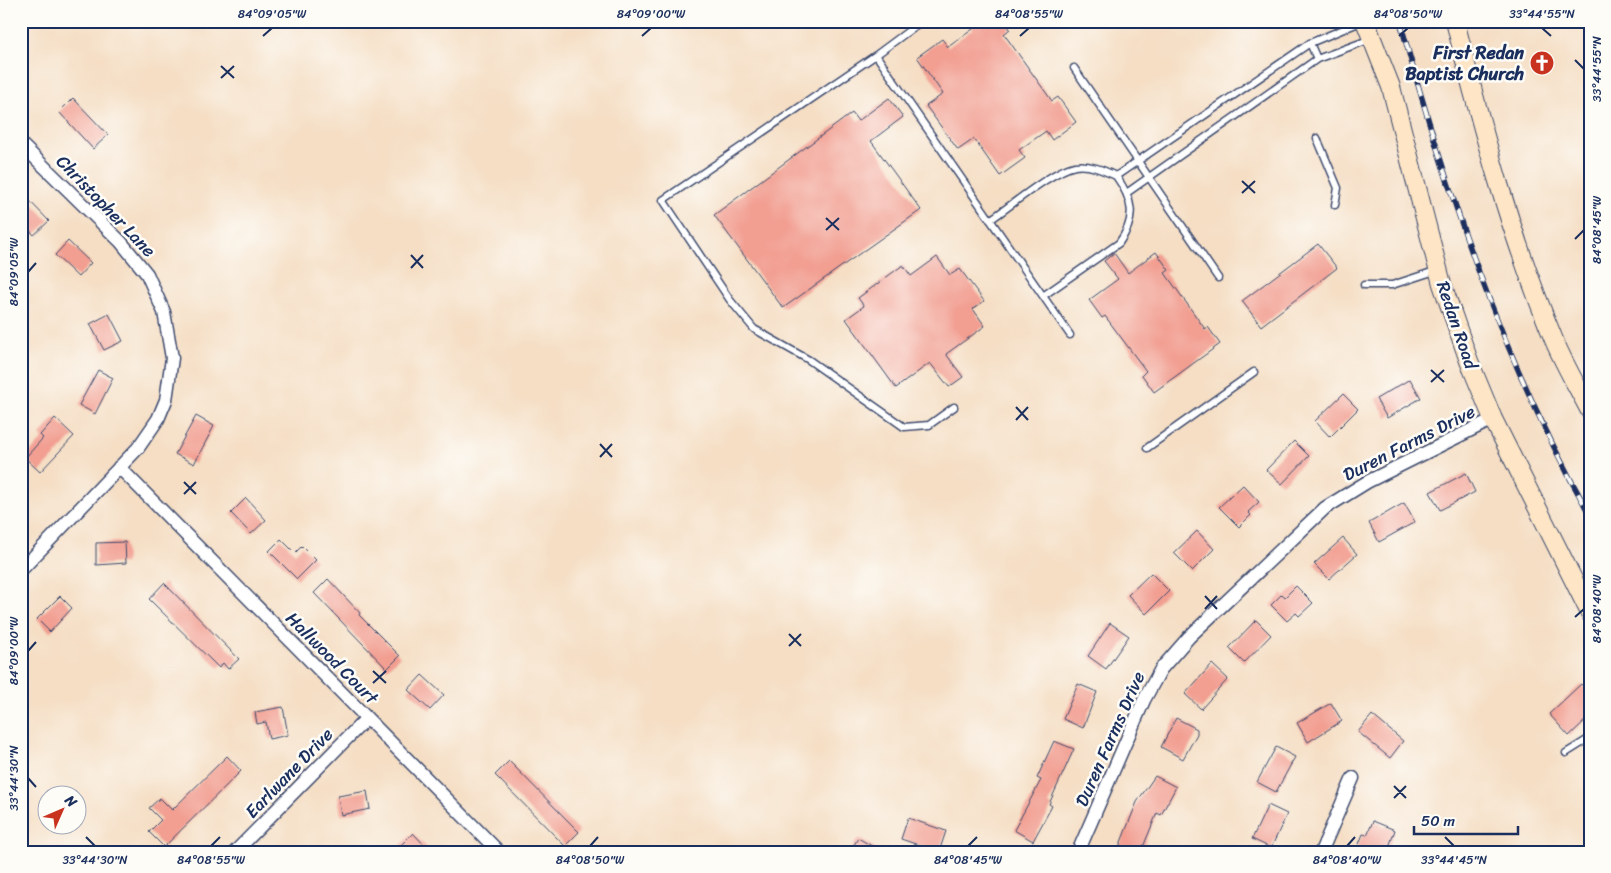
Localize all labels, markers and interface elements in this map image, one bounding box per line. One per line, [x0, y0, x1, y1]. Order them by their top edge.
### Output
text: 84°09'05"W [238, 3, 307, 25]
text: 84°09'00"W [617, 3, 686, 25]
text: 84°08'55"W [995, 3, 1064, 25]
text: 84°08'50"W [1374, 3, 1443, 25]
text: 33°44'55"N [1509, 3, 1576, 25]
text: 33°44'55"N [1586, 35, 1608, 102]
place label: First Redan Baptist Church [1405, 37, 1525, 90]
church icon: First Redan Baptist Church [1529, 50, 1555, 76]
street label: Christopher Lane [48, 147, 164, 265]
text: 84°08'45"W [1586, 195, 1608, 264]
text: 84°09'05"W [3, 237, 25, 306]
street label: Redan Road [1427, 277, 1488, 375]
street label: Duren Farms Drive [1337, 396, 1481, 490]
text: 84°08'40"W [1586, 574, 1608, 643]
street label: Hallwood Court [278, 604, 387, 713]
text: 84°09'00"W [3, 616, 25, 685]
street label: Duren Farms Drive [1066, 666, 1154, 812]
street label: Earlwane Drive [237, 720, 341, 826]
text: 33°44'30"N [3, 745, 25, 811]
north arrow [38, 786, 88, 836]
text: N [58, 788, 83, 814]
scale bar [1414, 803, 1517, 835]
text: 50 m [1421, 808, 1456, 834]
text: 33°44'30"N [62, 849, 128, 871]
text: 84°08'55"W [177, 849, 246, 871]
text: 84°08'50"W [556, 849, 625, 871]
text: 84°08'45"W [934, 849, 1003, 871]
text: 84°08'40"W [1313, 849, 1382, 871]
text: 33°44'45"N [1421, 849, 1488, 871]

